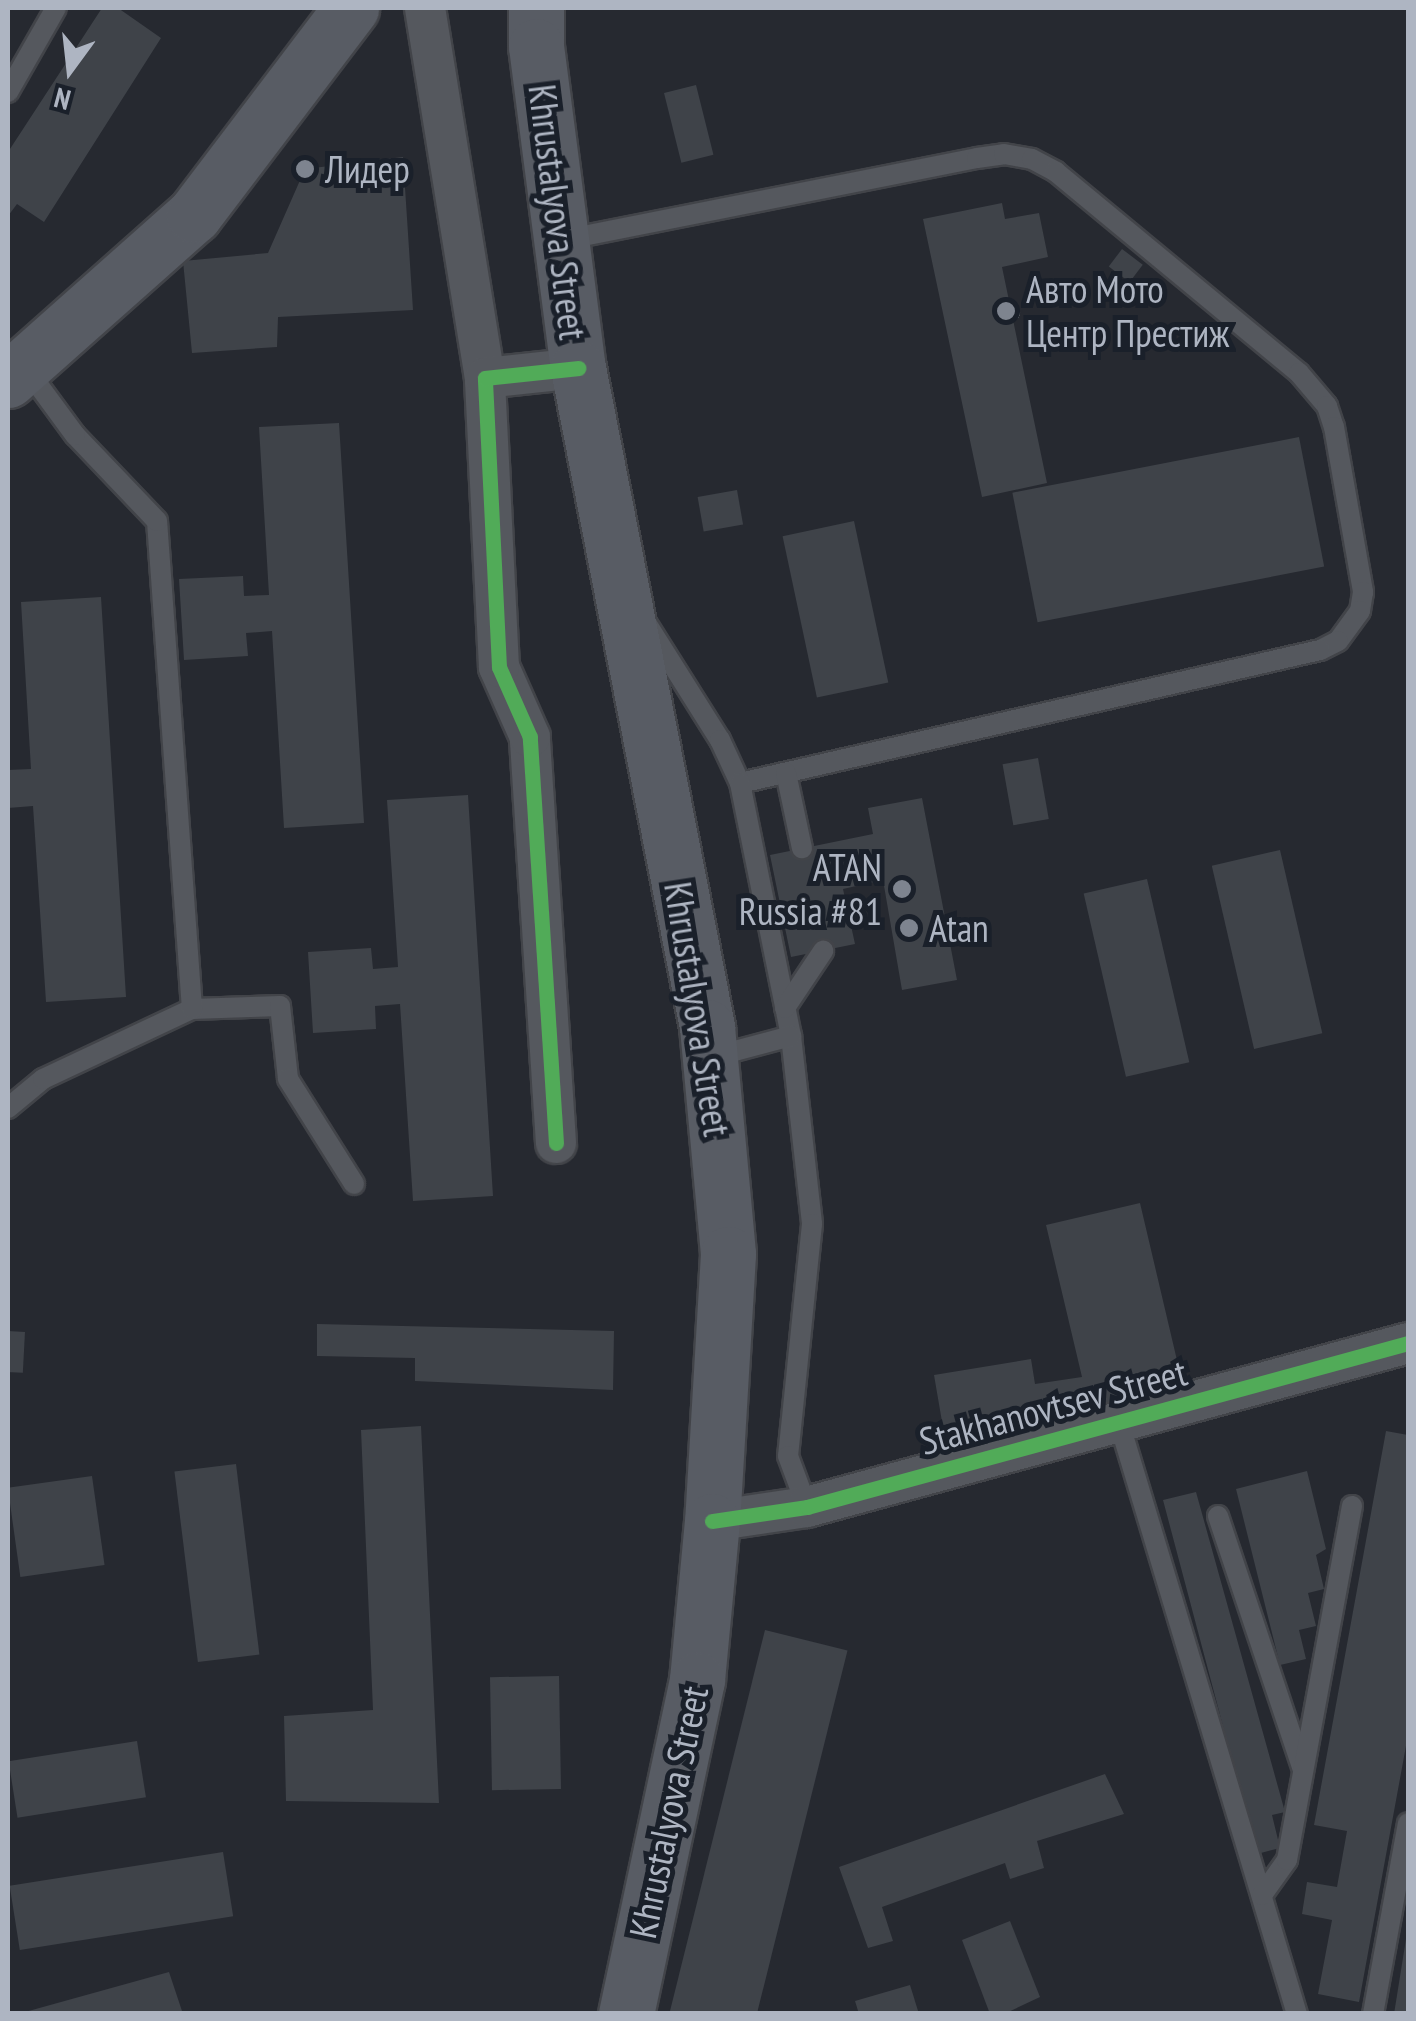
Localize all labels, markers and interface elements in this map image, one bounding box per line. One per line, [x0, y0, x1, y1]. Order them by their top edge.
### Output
north arrow [20, 20, 120, 120]
text: N [50, 80, 74, 119]
street label: Khrustalyova Street [520, 82, 596, 342]
place label: Лидер [325, 146, 410, 192]
marker: Лидер [294, 158, 316, 180]
place label: Авто Мото Центр Престиж [1026, 266, 1230, 356]
marker: Авто Мото Центр Престиж [995, 300, 1017, 322]
place label: ATAN Russia #81 [739, 844, 882, 934]
marker: ATAN Russia #81 [891, 878, 913, 900]
street label: Khrustalyova Street [655, 879, 741, 1139]
place label: Atan [929, 905, 989, 951]
marker: Atan [898, 917, 920, 939]
street label: Stakhanovtsev Street [914, 1348, 1192, 1464]
street label: Khrustalyova Street [619, 1682, 717, 1942]

